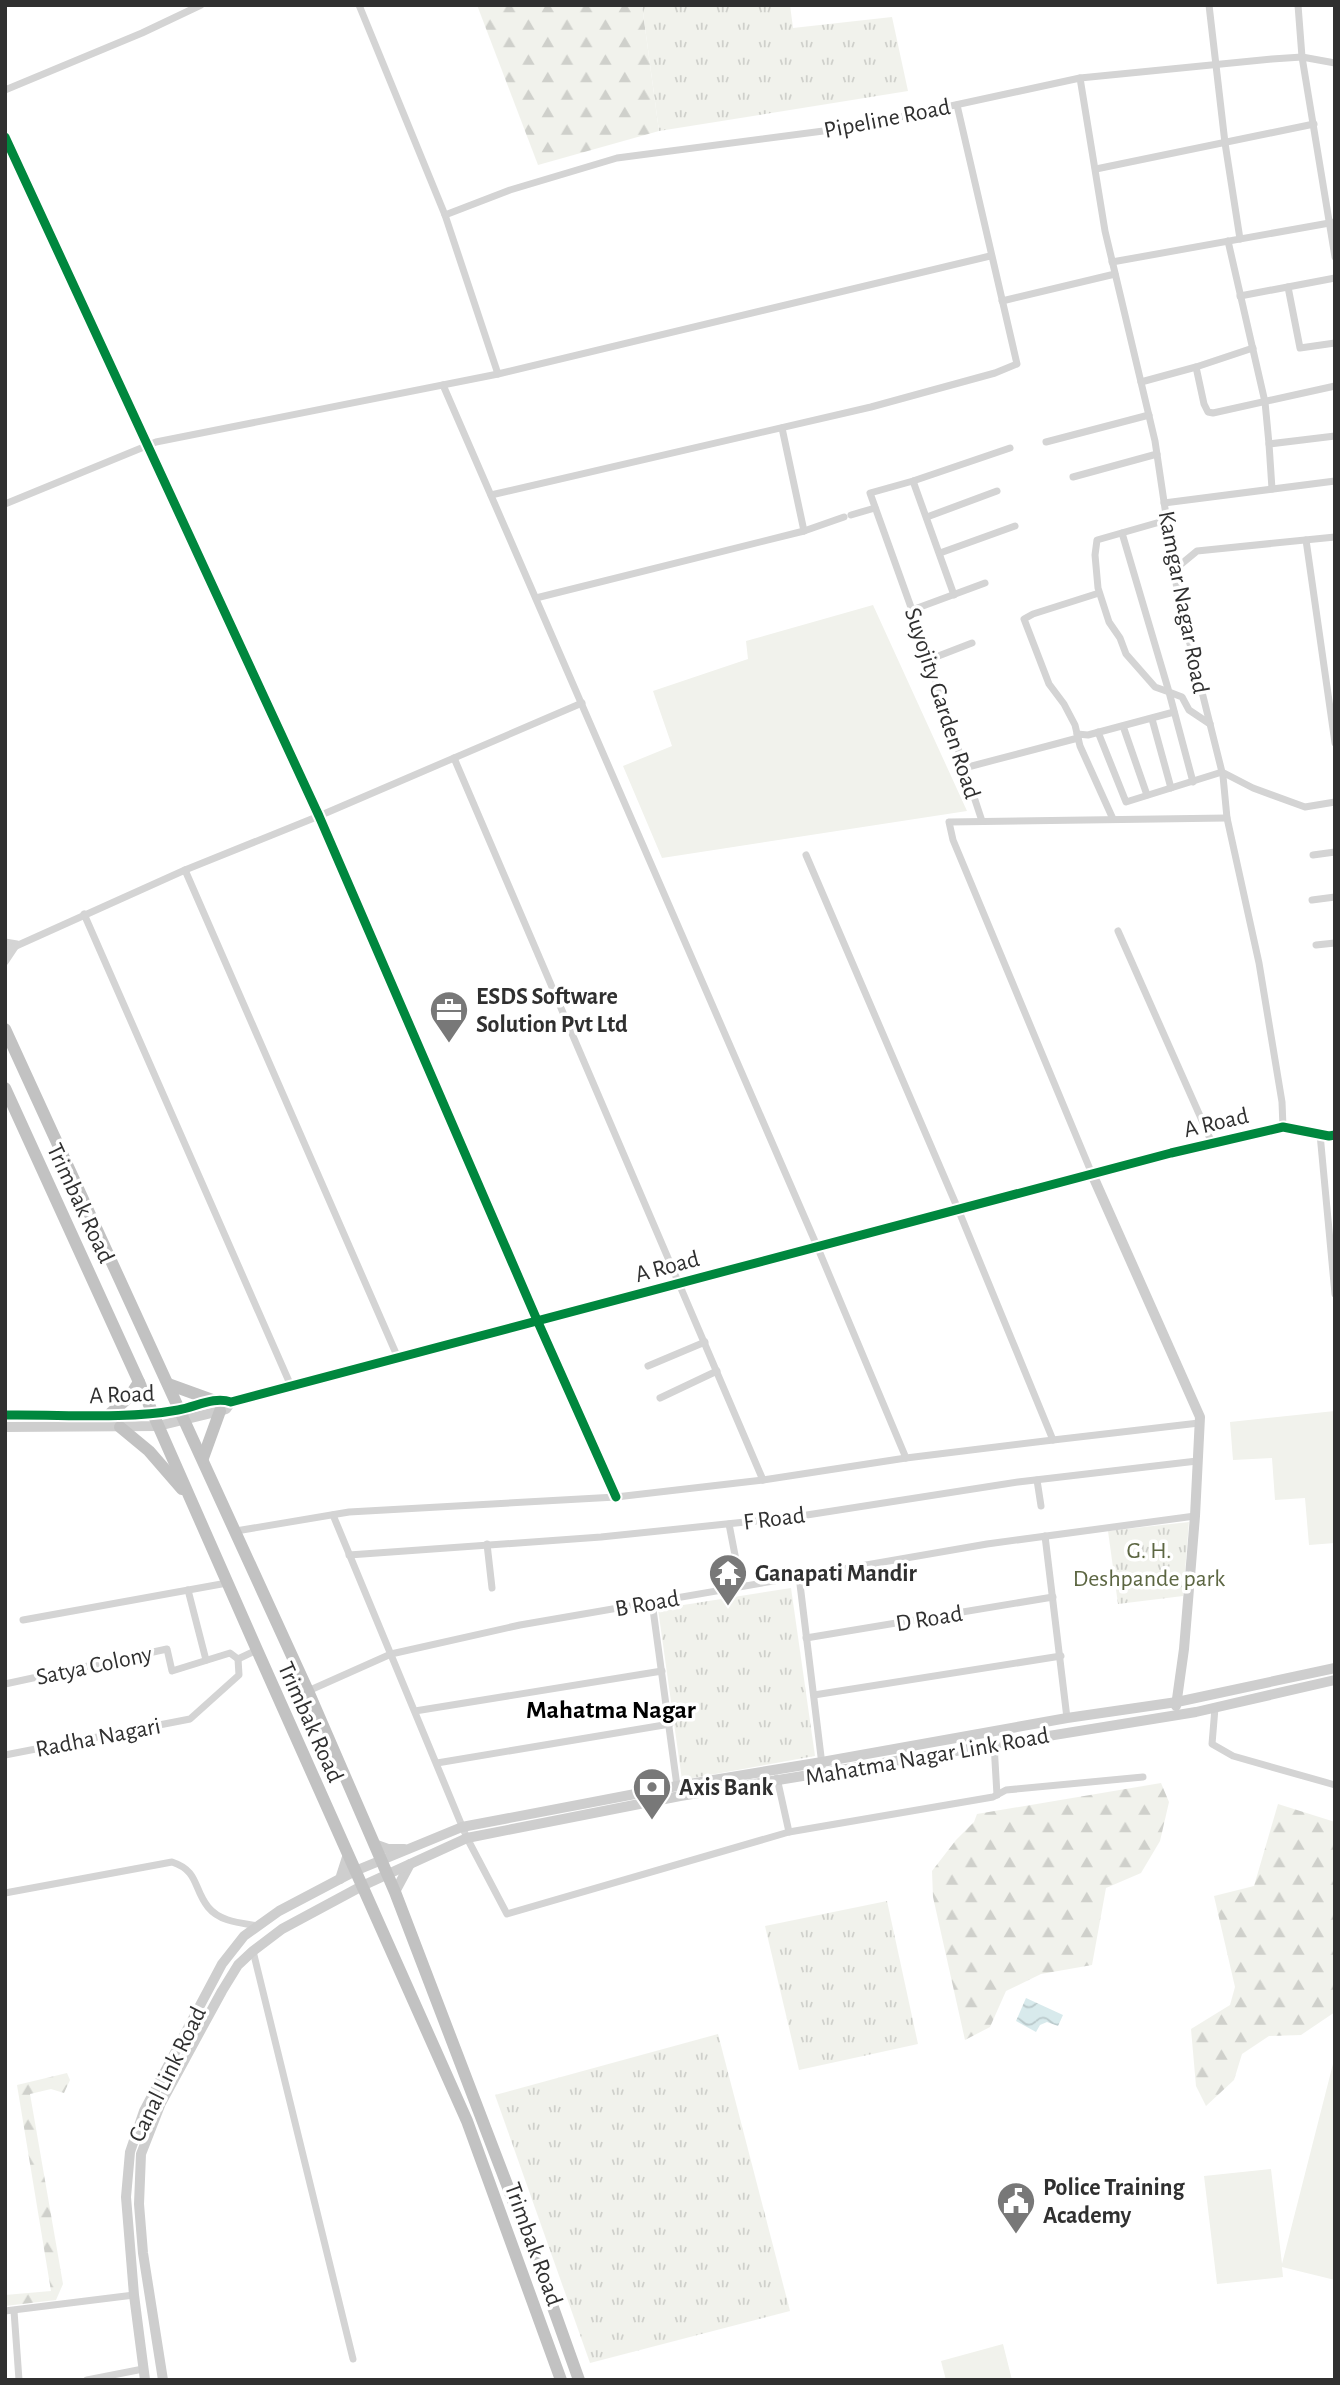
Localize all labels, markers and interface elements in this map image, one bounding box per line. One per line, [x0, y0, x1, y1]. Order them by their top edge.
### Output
street label: Pipeline Road [822, 95, 953, 143]
street label: Kamgar Nagar Road [1154, 509, 1212, 696]
street label: Suyojity Garden Road [900, 605, 984, 802]
place label: ESDS Software Solution Pvt Ltd [476, 985, 628, 1037]
office icon: ESDS Software Solution Pvt Ltd [428, 989, 470, 1044]
street label: A Road [1182, 1104, 1251, 1142]
street label: Trimbak Road [42, 1140, 118, 1267]
street label: A Road [632, 1247, 702, 1287]
street label: A Road [89, 1382, 155, 1408]
street label: F Road [742, 1503, 806, 1535]
park label: G. H. Deshpande park [1073, 1539, 1225, 1591]
temple icon: Ganapati Mandir [707, 1552, 749, 1607]
place label: Ganapati Mandir [755, 1562, 918, 1586]
street label: B Road [613, 1587, 681, 1621]
street label: D Road [894, 1602, 964, 1636]
street label: Satya Colony [34, 1642, 154, 1690]
street label: Trimbak Road [273, 1659, 347, 1786]
district label: Mahatma Nagar [526, 1697, 696, 1723]
street label: Radha Nagari [34, 1714, 163, 1762]
street label: Mahatma Nagar Link Road [803, 1724, 1051, 1790]
bank icon: Axis Bank [631, 1766, 673, 1821]
place label: Axis Bank [679, 1776, 774, 1800]
street label: Canal Link Road [125, 2003, 211, 2146]
place label: Police Training Academy [1043, 2176, 1185, 2228]
street label: Trimbak Road [500, 2180, 566, 2309]
public building icon: Police Training Academy [995, 2180, 1037, 2235]

